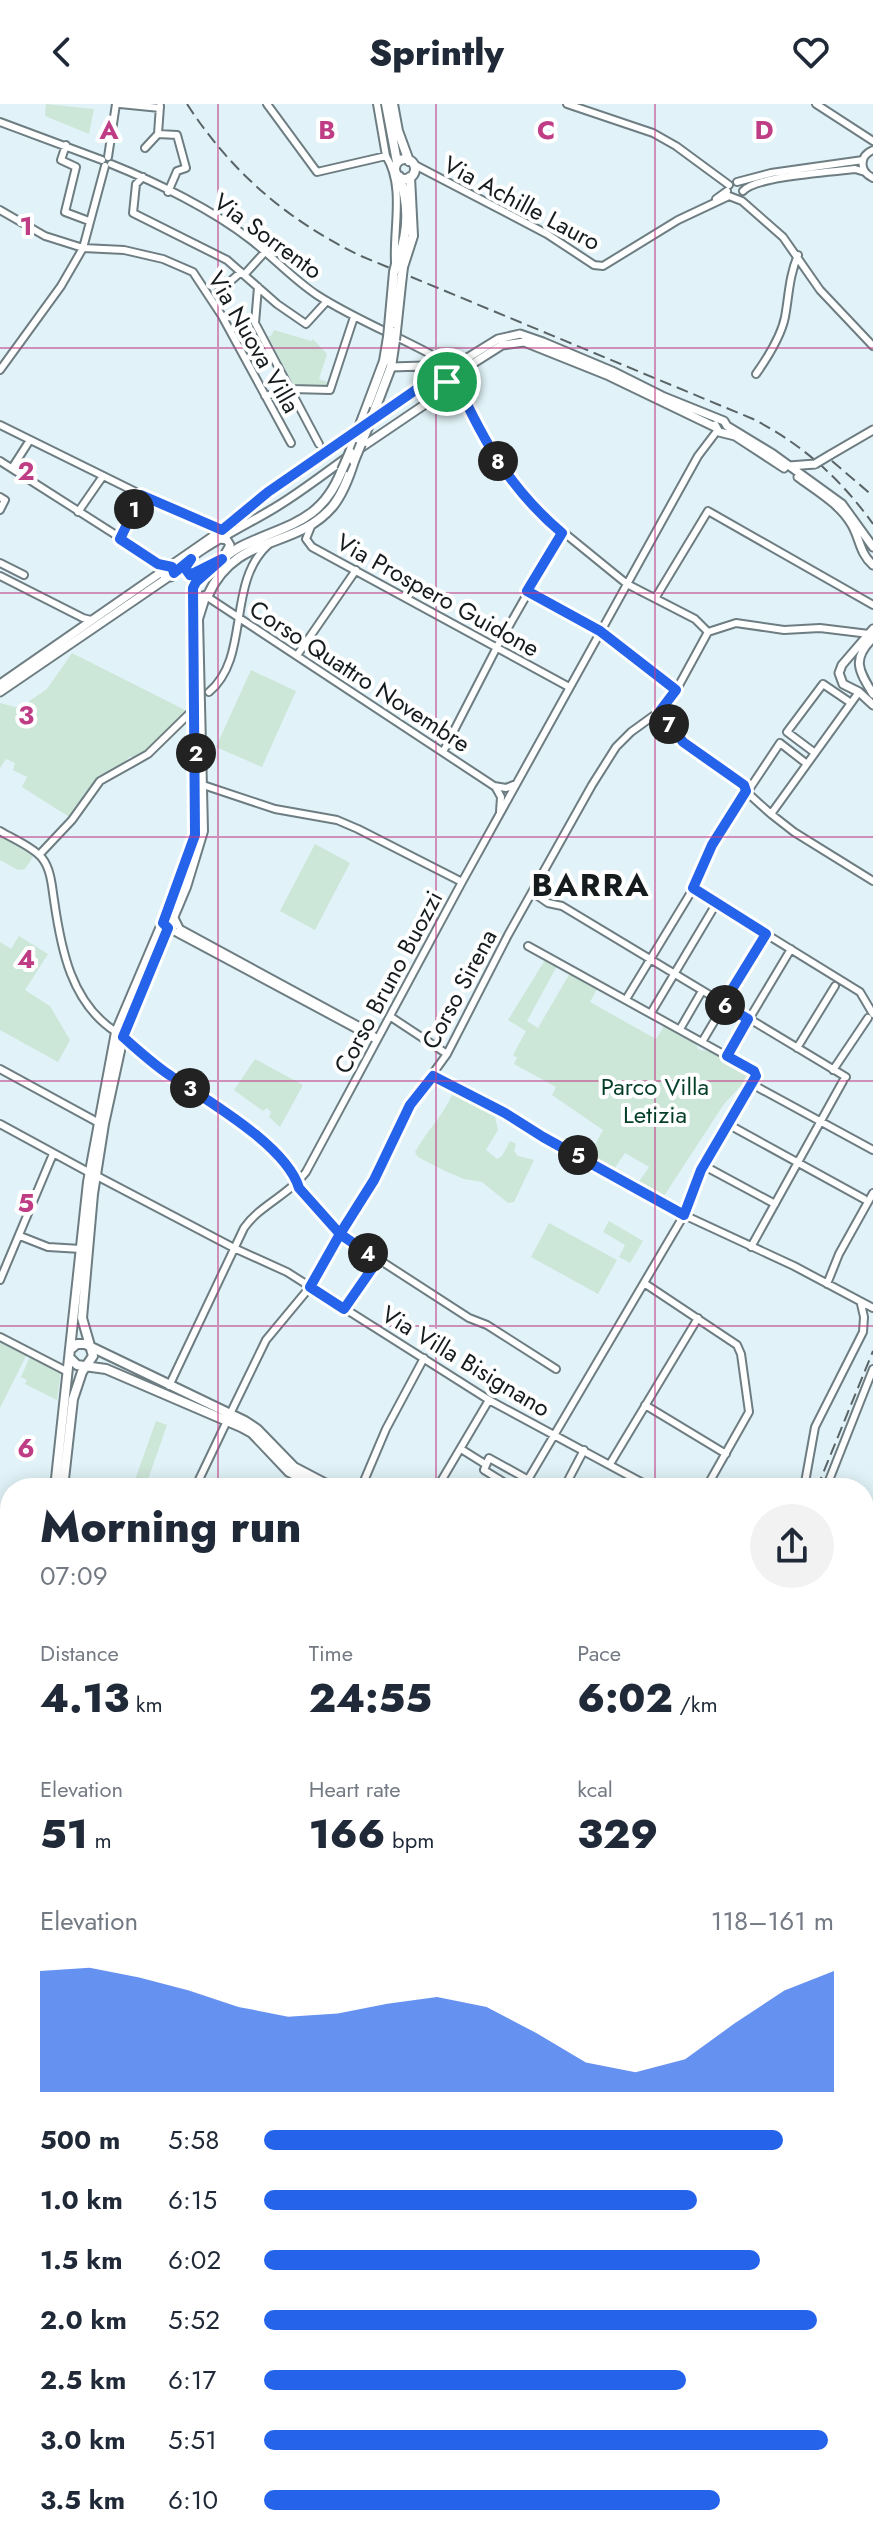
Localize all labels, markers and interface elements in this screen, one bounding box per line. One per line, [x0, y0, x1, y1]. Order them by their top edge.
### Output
text: Sprintly [369, 26, 504, 78]
icon: back [40, 30, 84, 74]
icon: heart [789, 30, 833, 74]
text: A [98, 111, 119, 149]
text: B [318, 111, 336, 149]
text: C [537, 111, 555, 149]
text: D [754, 111, 774, 149]
street label: Via Achille Lauro [437, 147, 607, 259]
street label: Via Sorrento [206, 185, 330, 287]
text: 1 [19, 207, 33, 245]
street label: Via Nuova Villa [199, 265, 309, 419]
pin [413, 348, 481, 416]
icon: arrive [425, 360, 469, 404]
pin: 8 [478, 441, 518, 481]
text: 8 [491, 445, 505, 477]
text: 2 [17, 452, 35, 490]
pin: 1 [114, 489, 154, 529]
text: 1 [128, 493, 140, 525]
street label: Via Prospero Guidone [330, 525, 546, 665]
street label: Corso Quattro Novembre [243, 591, 477, 761]
text: 3 [18, 696, 34, 734]
pin: 7 [649, 704, 689, 744]
text: 7 [662, 708, 676, 740]
pin: 2 [176, 733, 216, 773]
text: 2 [189, 737, 203, 769]
district label: BARRA [531, 862, 651, 908]
street label: Corso Bruno Buozzi [325, 884, 451, 1080]
street label: Corso Sirena [413, 923, 505, 1055]
text: 4 [17, 940, 35, 978]
pin: 6 [705, 985, 745, 1025]
text: 6 [718, 989, 732, 1021]
pin: 3 [170, 1068, 210, 1108]
park label: Parco Villa Letizia [601, 1069, 709, 1132]
text: 3 [183, 1072, 197, 1104]
pin: 5 [558, 1135, 598, 1175]
text: 5 [571, 1139, 585, 1171]
text: 5 [18, 1184, 34, 1222]
pin: 4 [348, 1233, 388, 1273]
text: 4 [360, 1237, 376, 1269]
street label: Via Villa Bisignano [375, 1297, 557, 1425]
text: 6 [17, 1429, 35, 1467]
text: Morning run [40, 1495, 302, 1559]
button: share [750, 1504, 834, 1588]
text: 07:09 [40, 1557, 108, 1595]
text: Distance [40, 1637, 119, 1669]
text: Time [309, 1637, 353, 1669]
text: Pace [577, 1637, 621, 1669]
text: 4.13 [40, 1669, 129, 1727]
text: 24:55 [309, 1669, 432, 1727]
text: 6:02 [577, 1669, 673, 1727]
text: km [129, 1688, 163, 1720]
text: /km [673, 1688, 718, 1720]
text: Elevation [40, 1773, 123, 1805]
text: Heart rate [309, 1773, 400, 1805]
text: kcal [577, 1773, 613, 1805]
text: 51 [40, 1805, 88, 1863]
text: 166 [309, 1805, 386, 1863]
text: 329 [577, 1805, 658, 1863]
text: m [88, 1824, 112, 1856]
text: bpm [386, 1824, 434, 1856]
text: Elevation [40, 1902, 138, 1940]
text: 118–161 m [711, 1902, 834, 1940]
text: 500 m [40, 2121, 120, 2159]
text: 5:58 [168, 2121, 219, 2159]
text: 1.0 km [40, 2181, 123, 2219]
text: 6:15 [168, 2181, 217, 2219]
text: 1.5 km [40, 2241, 123, 2279]
text: 6:02 [168, 2241, 221, 2279]
text: 2.0 km [40, 2301, 127, 2339]
text: 5:52 [168, 2301, 220, 2339]
text: 2.5 km [40, 2361, 126, 2399]
text: 6:17 [168, 2361, 216, 2399]
text: 3.0 km [40, 2421, 125, 2459]
text: 5:51 [168, 2421, 217, 2459]
text: 3.5 km [40, 2481, 125, 2519]
text: 6:10 [168, 2481, 218, 2519]

